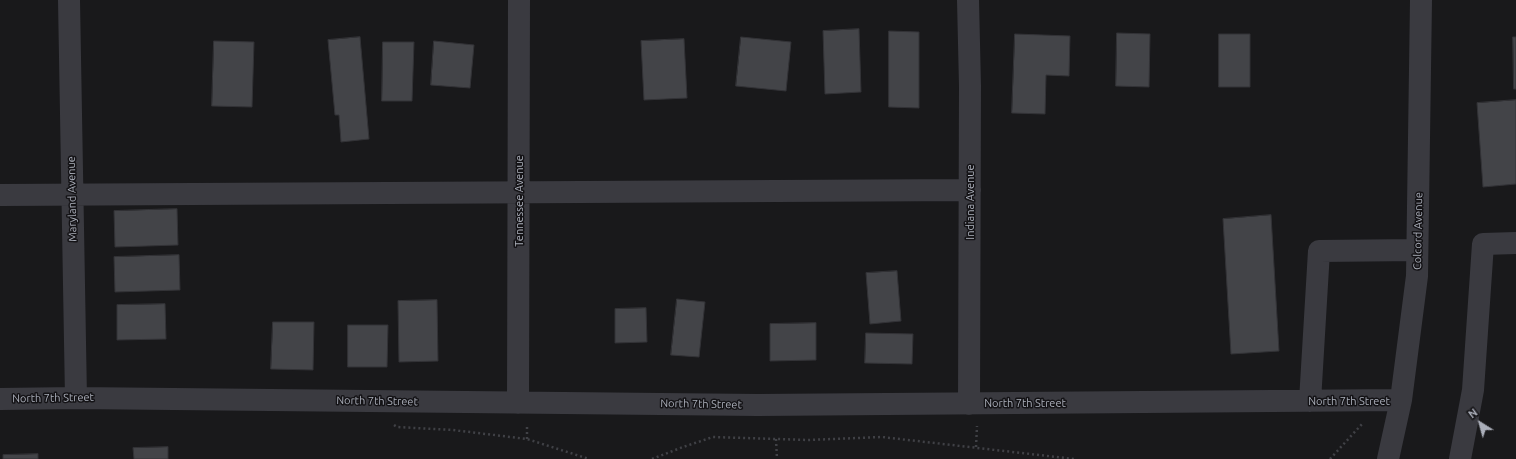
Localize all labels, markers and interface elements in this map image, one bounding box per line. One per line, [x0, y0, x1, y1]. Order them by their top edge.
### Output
street label: Tennessee Avenue [512, 155, 526, 247]
street label: Maryland Avenue [65, 156, 79, 242]
street label: Indiana Avenue [963, 164, 977, 240]
street label: Colcord Avenue [1411, 192, 1425, 270]
street label: North 7th Street [12, 391, 94, 405]
street label: North 7th Street [336, 394, 418, 408]
street label: North 7th Street [1308, 394, 1390, 408]
street label: North 7th Street [984, 396, 1066, 410]
street label: North 7th Street [660, 397, 742, 411]
north arrow [1460, 403, 1500, 443]
text: N [1466, 406, 1480, 421]

